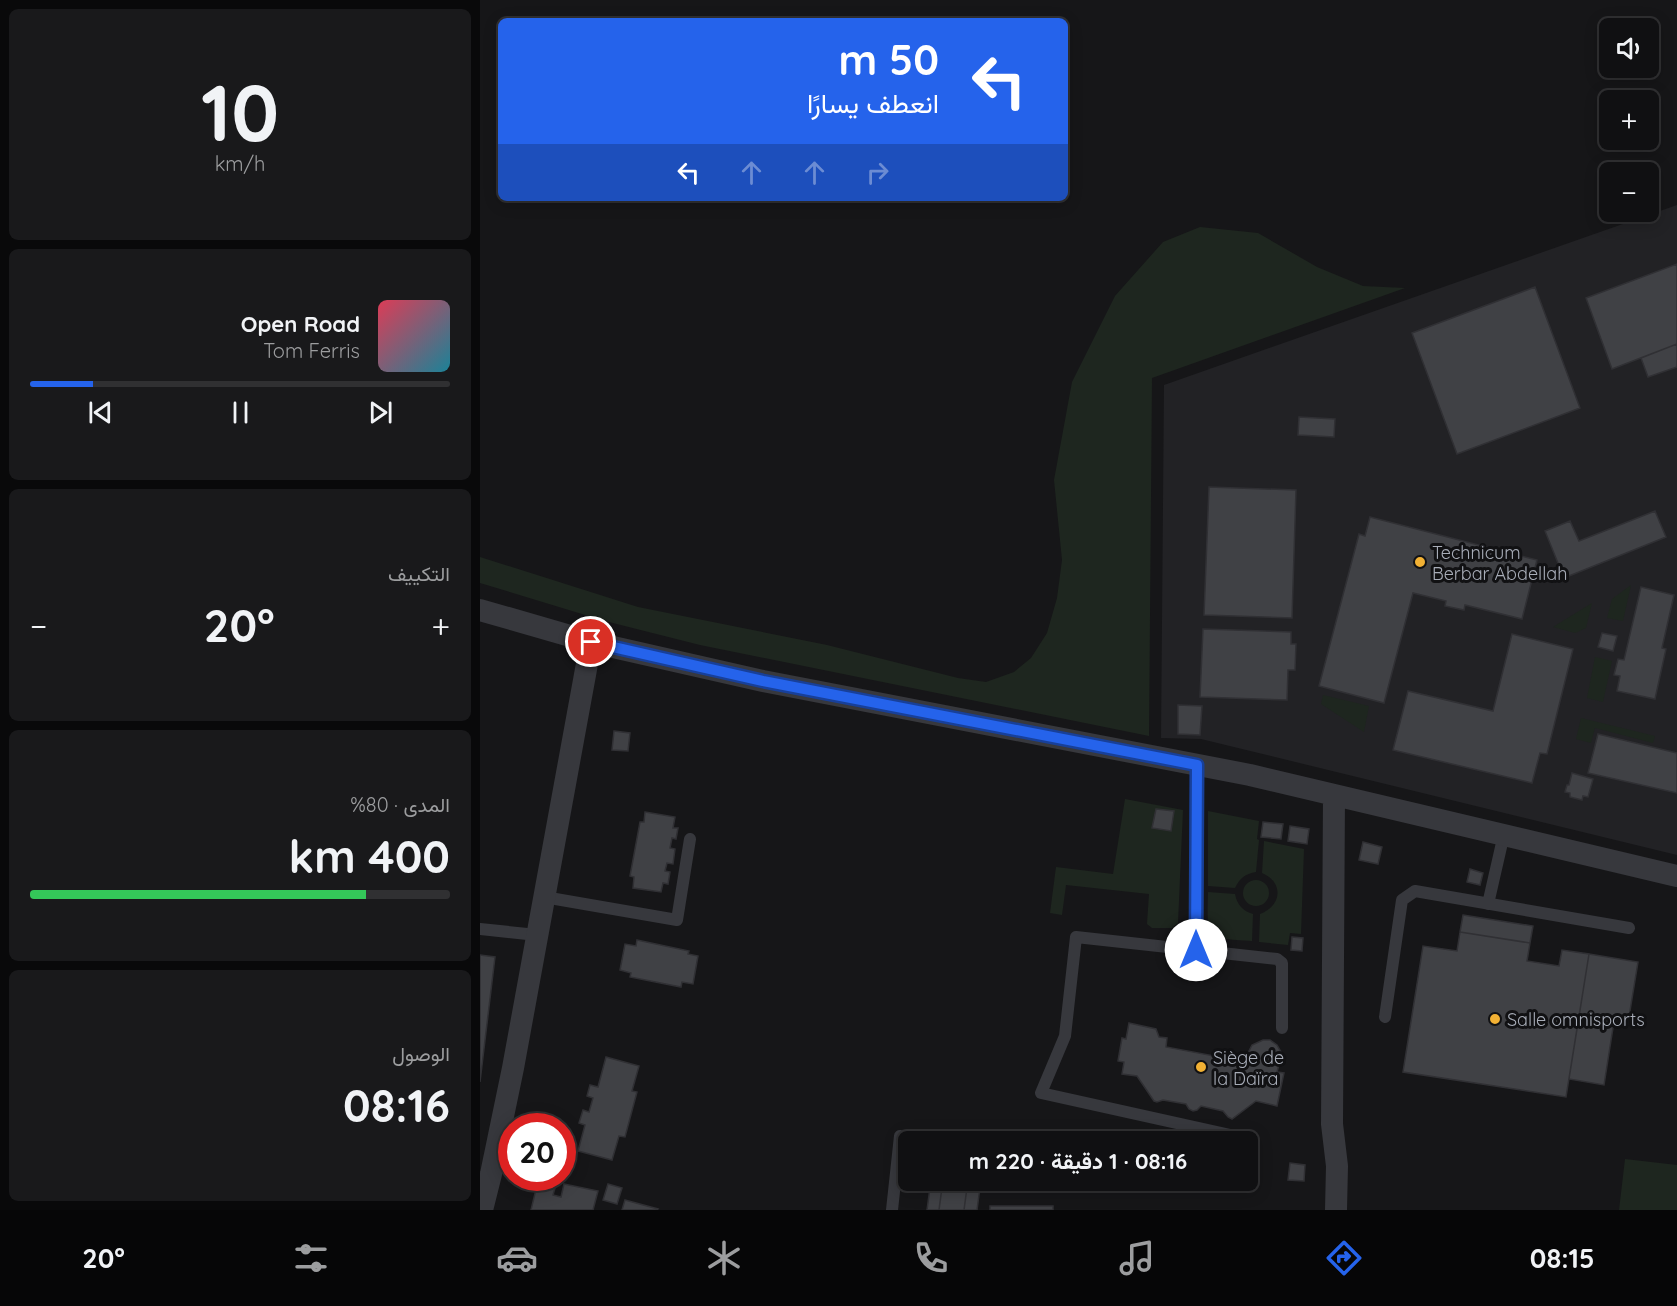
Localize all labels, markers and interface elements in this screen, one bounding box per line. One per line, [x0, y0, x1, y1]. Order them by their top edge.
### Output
map controls [1599, 18, 1659, 222]
button: sound [1599, 18, 1659, 78]
text: 50 m [839, 33, 939, 86]
icon: left [960, 42, 1038, 120]
text: 10 [201, 63, 279, 161]
text: انعطف يسارًا [807, 86, 939, 120]
button: + [1599, 90, 1659, 150]
text: km/h [215, 151, 265, 176]
icon: left [672, 156, 705, 189]
icon: ahead [735, 156, 768, 189]
icon: ahead [798, 156, 831, 189]
icon: right [861, 156, 894, 189]
button: − [1599, 162, 1659, 222]
text: Open Road [241, 310, 360, 338]
text: Tom Ferris [263, 338, 360, 363]
icon: previous [84, 396, 117, 429]
icon: pause [224, 396, 257, 429]
icon: next [364, 396, 397, 429]
place label: Technicum Berbar Abdellah [1432, 541, 1568, 585]
marker: Technicum Berbar Abdellah [1413, 555, 1427, 569]
text: التكييف [388, 561, 450, 586]
text: 20° [204, 597, 275, 653]
text: − [30, 605, 47, 646]
text: + [431, 605, 450, 646]
pin [565, 616, 616, 667]
icon: arrive [574, 625, 607, 658]
text: المدى · 80% [350, 792, 450, 817]
text: 400 km [289, 828, 450, 884]
position arrow [1164, 918, 1228, 982]
place label: Salle omnisports [1507, 1008, 1645, 1031]
marker: Salle omnisports [1488, 1012, 1502, 1026]
text: الوصول [392, 1041, 450, 1066]
place label: Siège de la Daïra [1213, 1046, 1284, 1090]
marker: Siège de la Daïra [1194, 1060, 1208, 1074]
text: 08:16 [343, 1077, 450, 1133]
speed limit sign: 20 [498, 1113, 576, 1191]
text: 08:16 · 1 دقيقة · 220 m [969, 1147, 1187, 1175]
icon: filters [290, 1237, 332, 1279]
icon: car [496, 1237, 538, 1279]
icon: climate [703, 1237, 745, 1279]
icon: phone [910, 1237, 952, 1279]
icon: music [1116, 1237, 1158, 1279]
icon: directions [1323, 1237, 1365, 1279]
text: 20° [82, 1241, 125, 1275]
text: 08:15 [1530, 1241, 1595, 1275]

